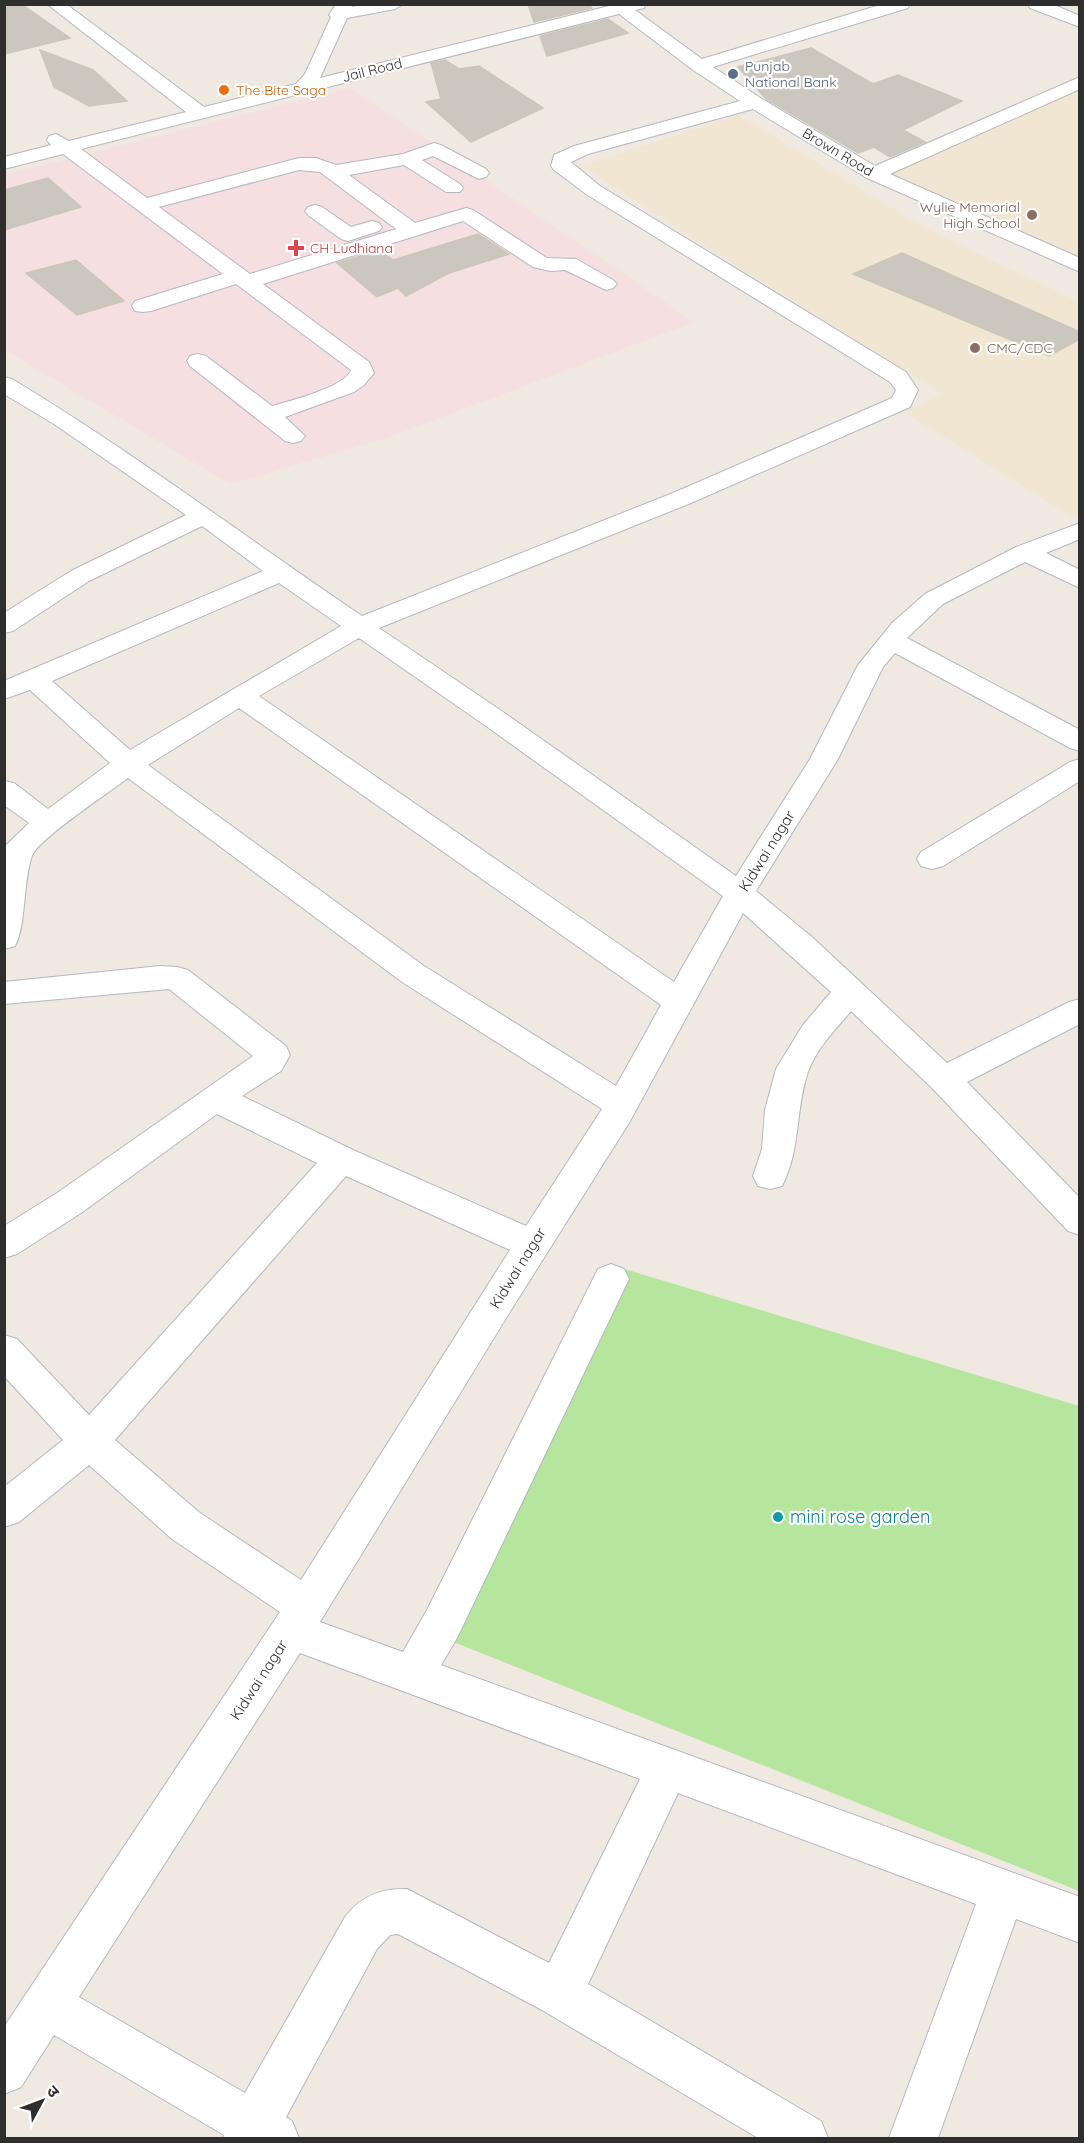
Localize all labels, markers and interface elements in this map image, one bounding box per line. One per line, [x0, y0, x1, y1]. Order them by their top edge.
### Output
street label: Jail Road [340, 54, 404, 86]
place label: Punjab National Bank [745, 57, 837, 91]
marker: Punjab National Bank [726, 67, 740, 81]
place label: The Bite Saga [236, 81, 326, 99]
marker: The Bite Saga [217, 83, 231, 97]
street label: Brown Road [799, 124, 877, 180]
place label: Wylie Memorial High School [920, 198, 1020, 232]
marker: Wylie Memorial High School [1025, 208, 1039, 222]
marker: CH Ludhiana [287, 239, 305, 257]
place label: CH Ludhiana [310, 239, 393, 257]
place label: CMC/CDC [987, 339, 1053, 357]
marker: CMC/CDC [968, 341, 982, 355]
street label: Kidwai nagar [734, 806, 799, 895]
street label: Kidwai nagar [485, 1223, 550, 1312]
place label: mini rose garden [790, 1505, 930, 1528]
marker: mini rose garden [771, 1510, 785, 1524]
street label: Kidwai nagar [226, 1636, 292, 1724]
north arrow [12, 2071, 72, 2131]
text: उ [43, 2081, 64, 2102]

